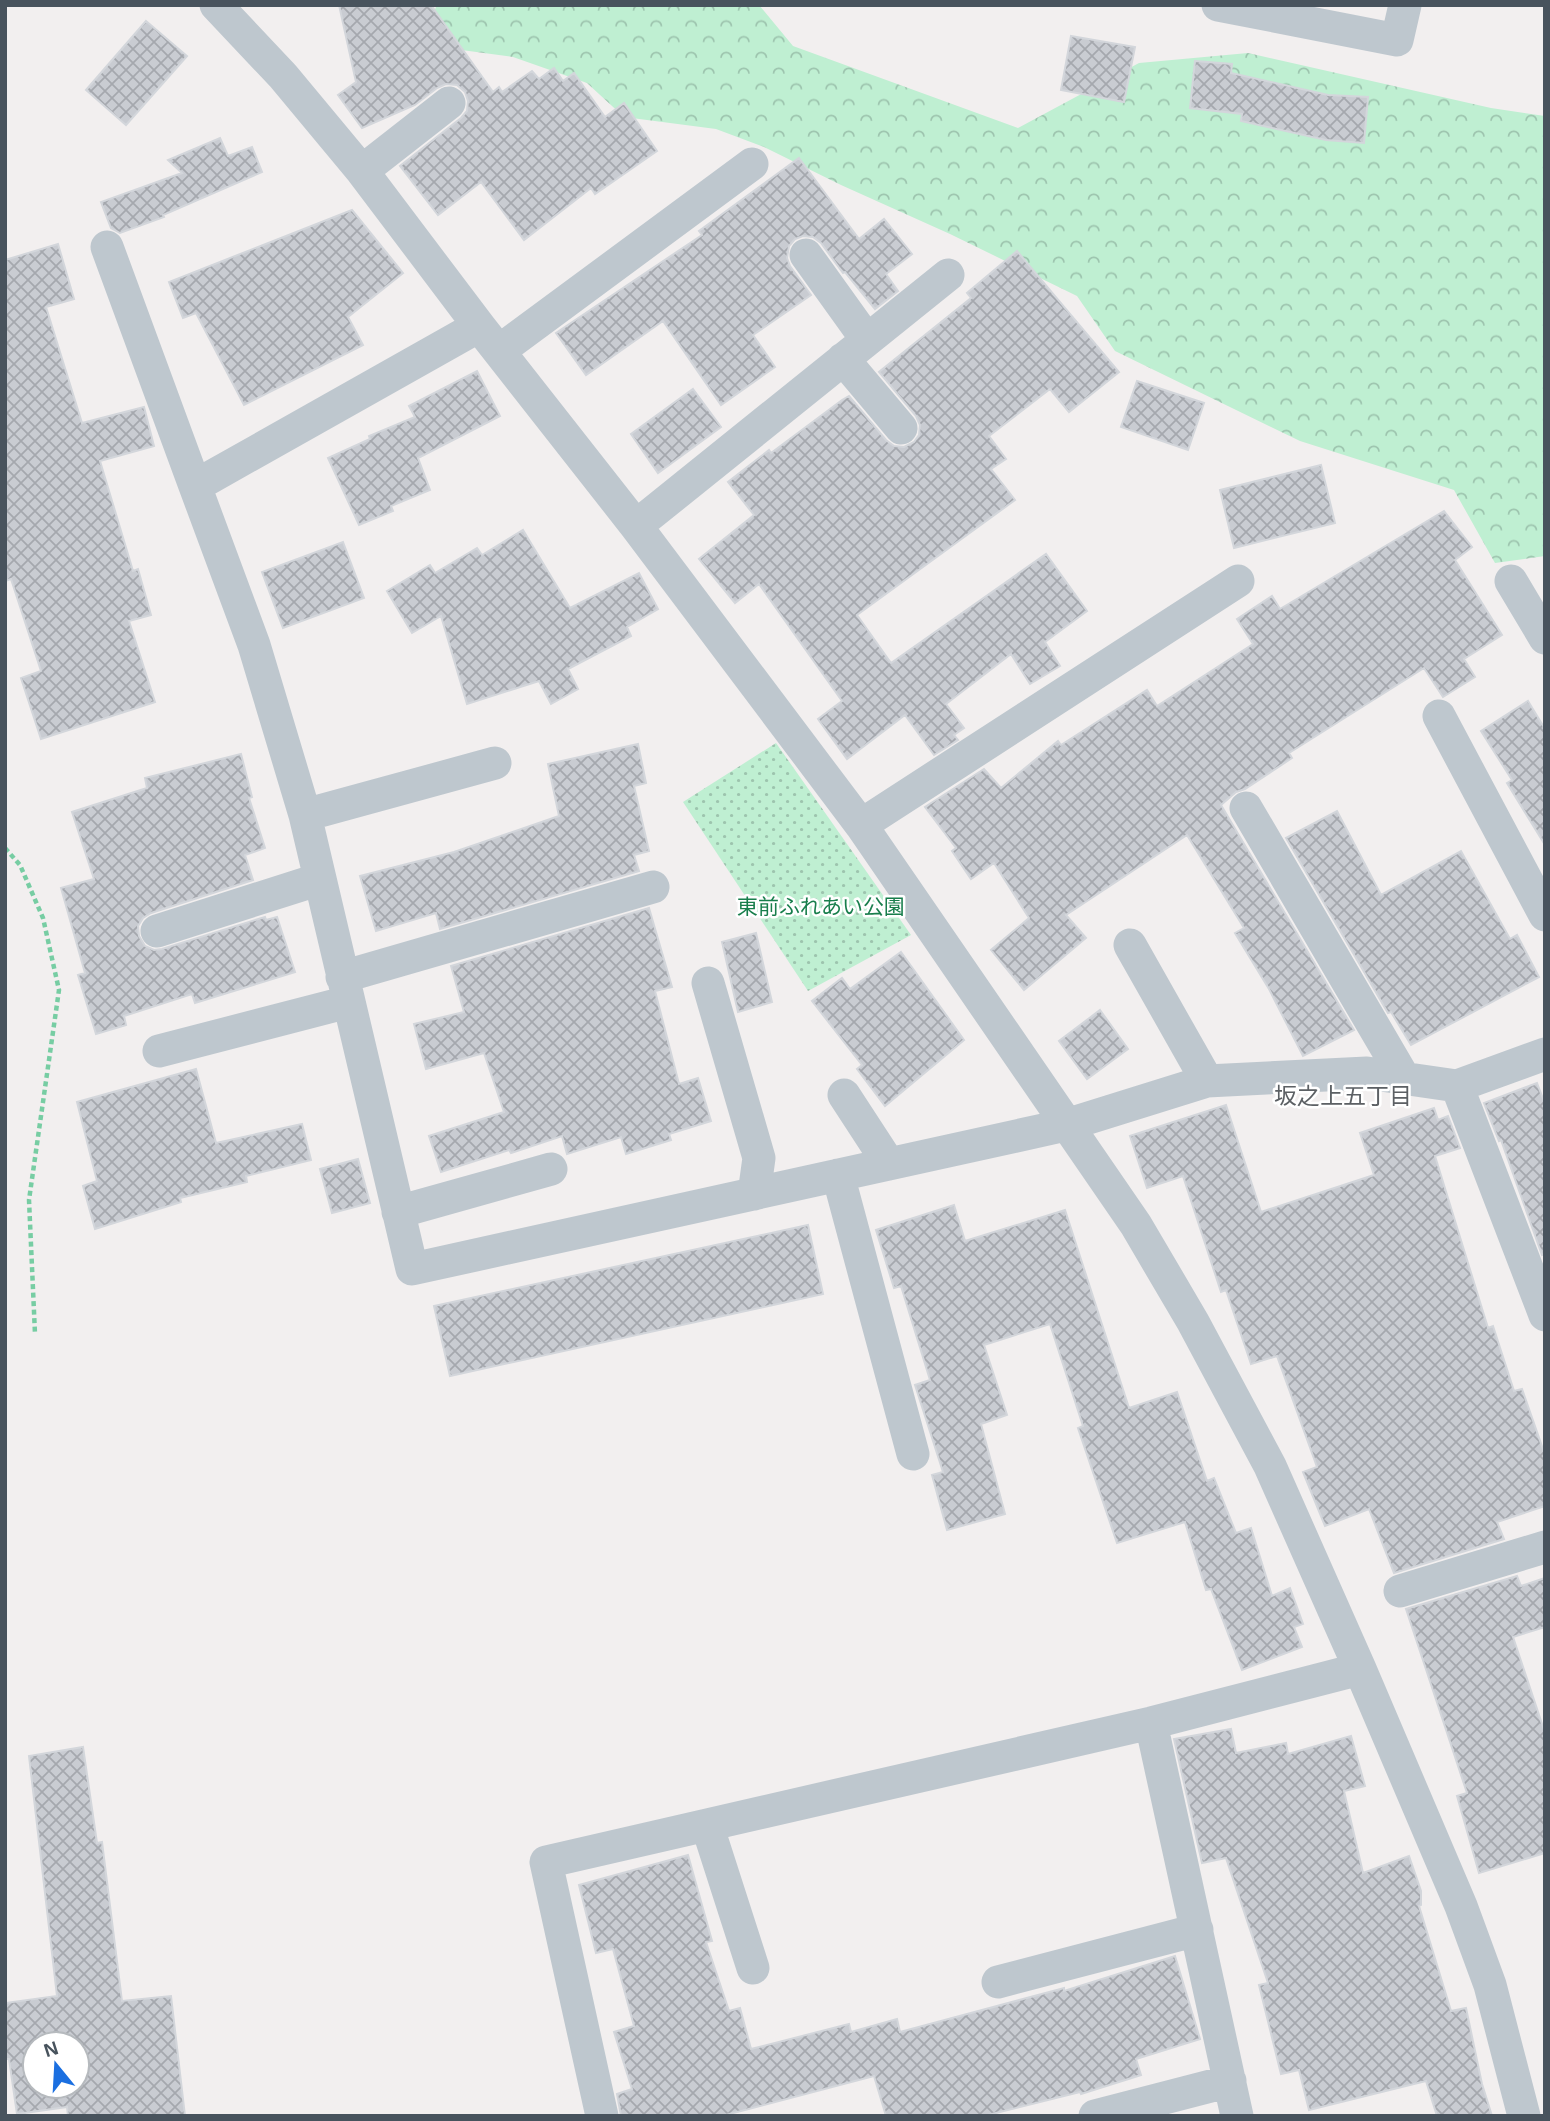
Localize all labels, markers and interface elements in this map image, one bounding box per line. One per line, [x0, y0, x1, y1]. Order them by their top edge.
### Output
park label: 東前ふれあい公園 [737, 895, 905, 918]
district label: 坂之上五丁目 [1274, 1083, 1412, 1109]
north arrow [21, 2030, 91, 2100]
text: N [41, 2037, 61, 2061]

